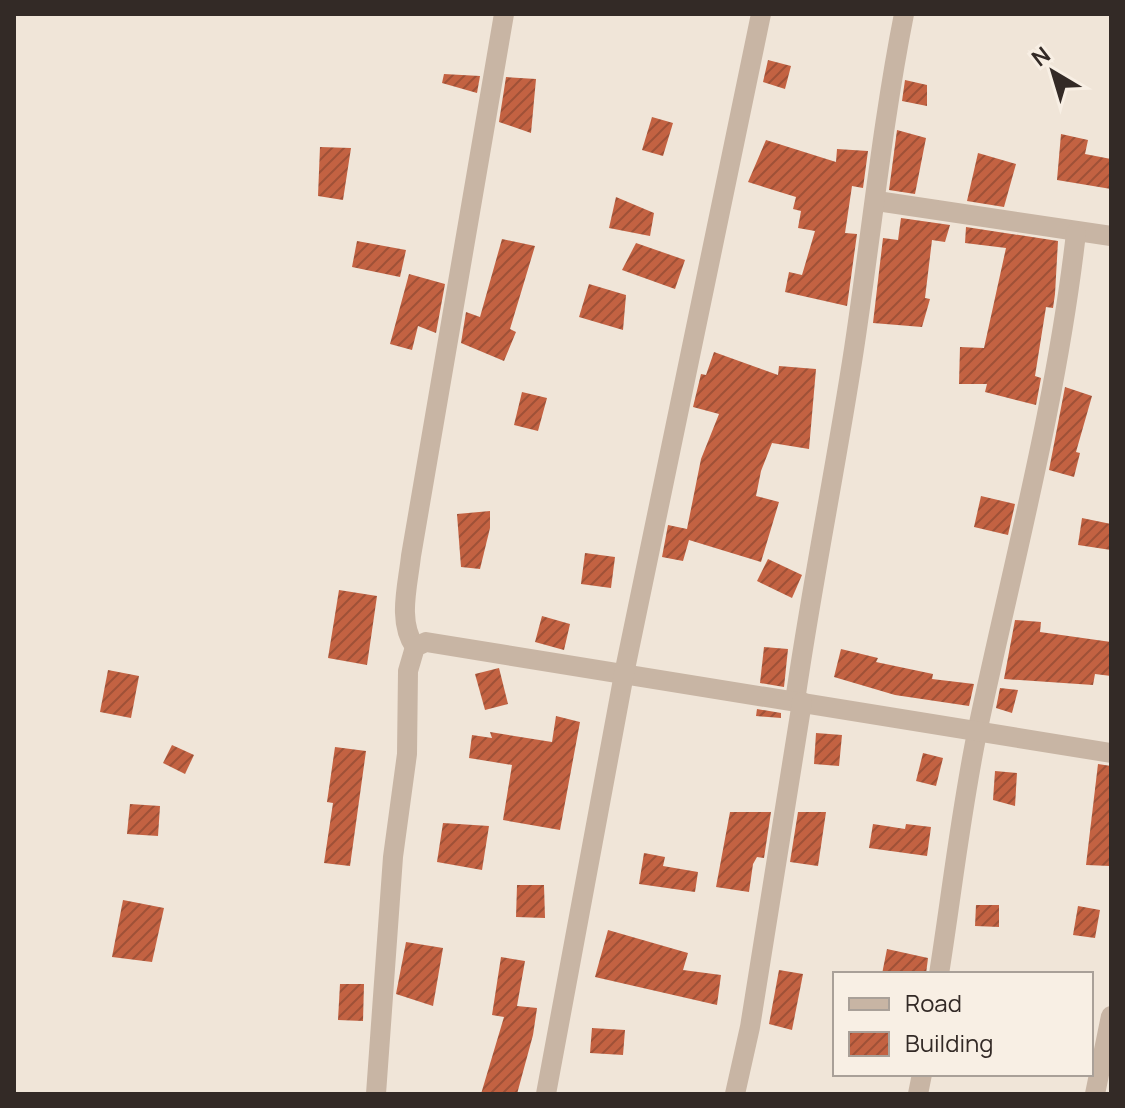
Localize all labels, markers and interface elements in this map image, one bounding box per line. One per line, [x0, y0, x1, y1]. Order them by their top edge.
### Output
north arrow [1013, 32, 1093, 112]
text: N [1025, 40, 1056, 73]
legend [833, 972, 1093, 1076]
text: Road [905, 986, 962, 1019]
text: Building [905, 1026, 993, 1059]

